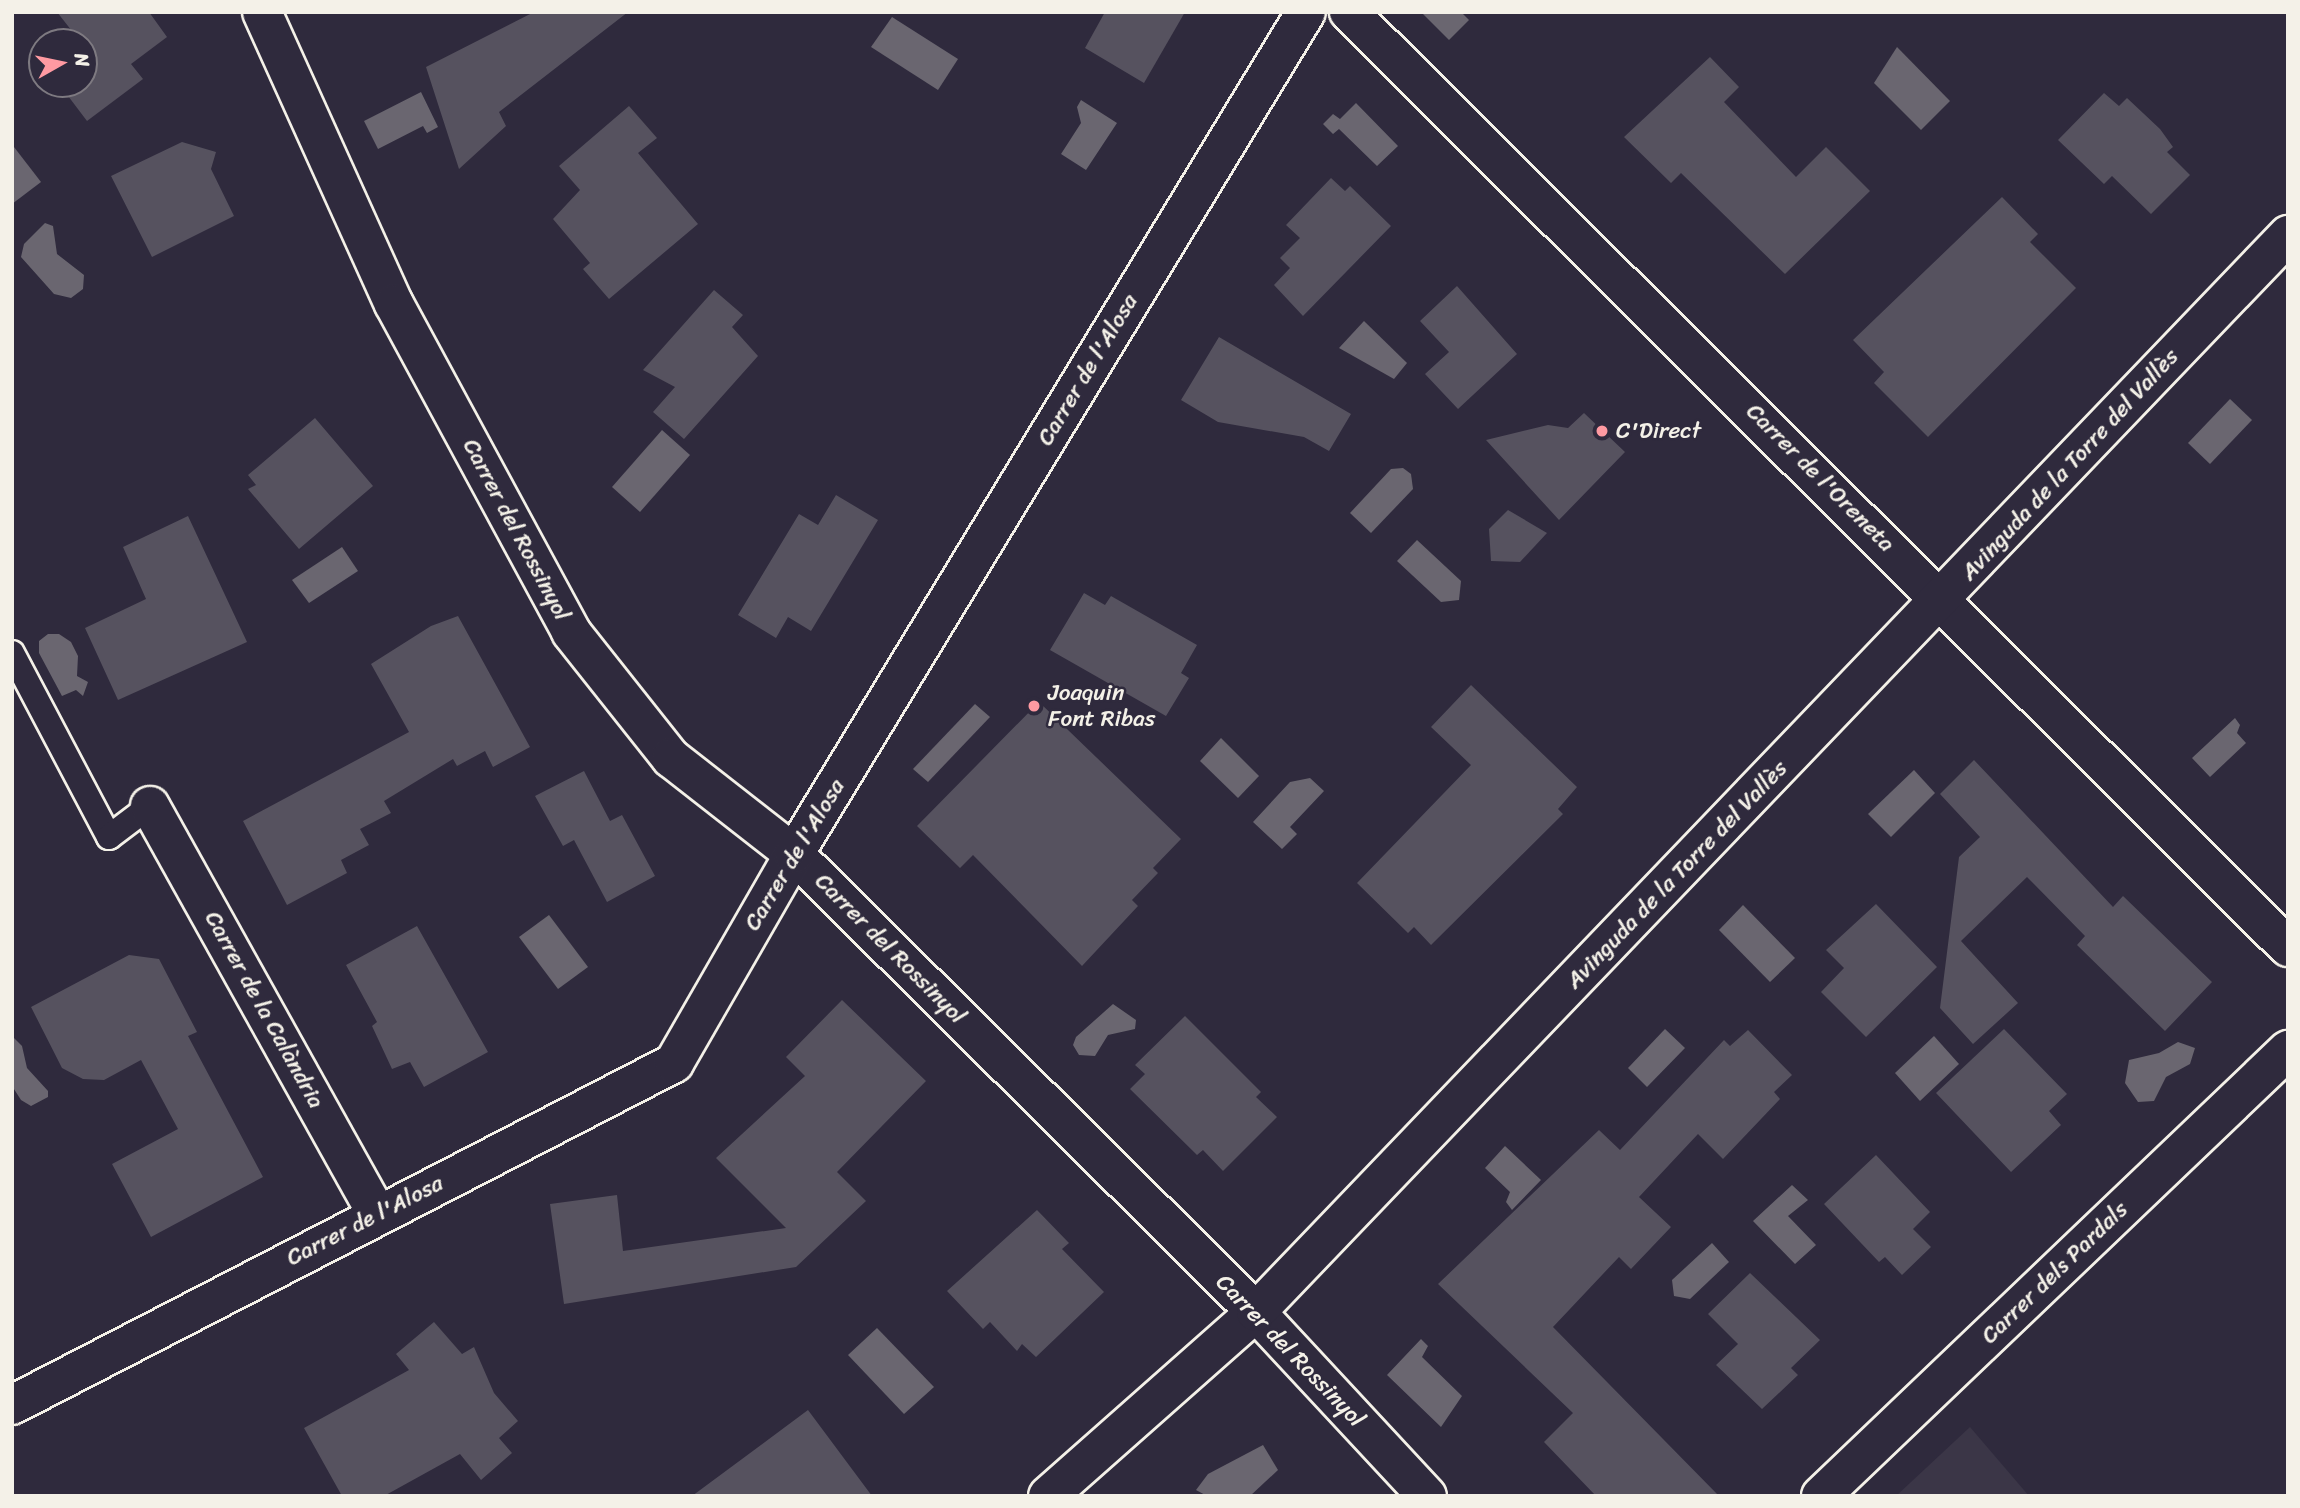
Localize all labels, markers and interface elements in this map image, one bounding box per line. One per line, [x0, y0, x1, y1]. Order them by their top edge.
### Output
north arrow [28, 28, 98, 98]
text: N [65, 51, 100, 69]
street label: Carrer de l'Alosa [1032, 289, 1144, 451]
street label: Avinguda de la Torre del Vallès [1956, 344, 2184, 586]
street label: Carrer de l'Oreneta [1740, 398, 1900, 558]
place label: C'Direct [1616, 417, 1701, 445]
marker: C'Direct [1594, 423, 1610, 439]
street label: Carrer del Rossinyol [456, 433, 576, 627]
place label: Joaquin Font Ribas [1048, 679, 1156, 733]
marker: Joaquin Font Ribas [1026, 698, 1042, 714]
street label: Avinguda de la Torre del Vallès [1561, 755, 1793, 995]
street label: Carrer de l'Alosa [739, 774, 851, 936]
street label: Carrer del Rossinyol [808, 867, 972, 1031]
street label: Carrer de la Calàndria [198, 906, 330, 1114]
street label: Carrer de l'Alosa [282, 1170, 448, 1272]
street label: Carrer dels Pardals [1976, 1196, 2134, 1350]
street label: Carrer del Rossinyol [1209, 1268, 1371, 1434]

